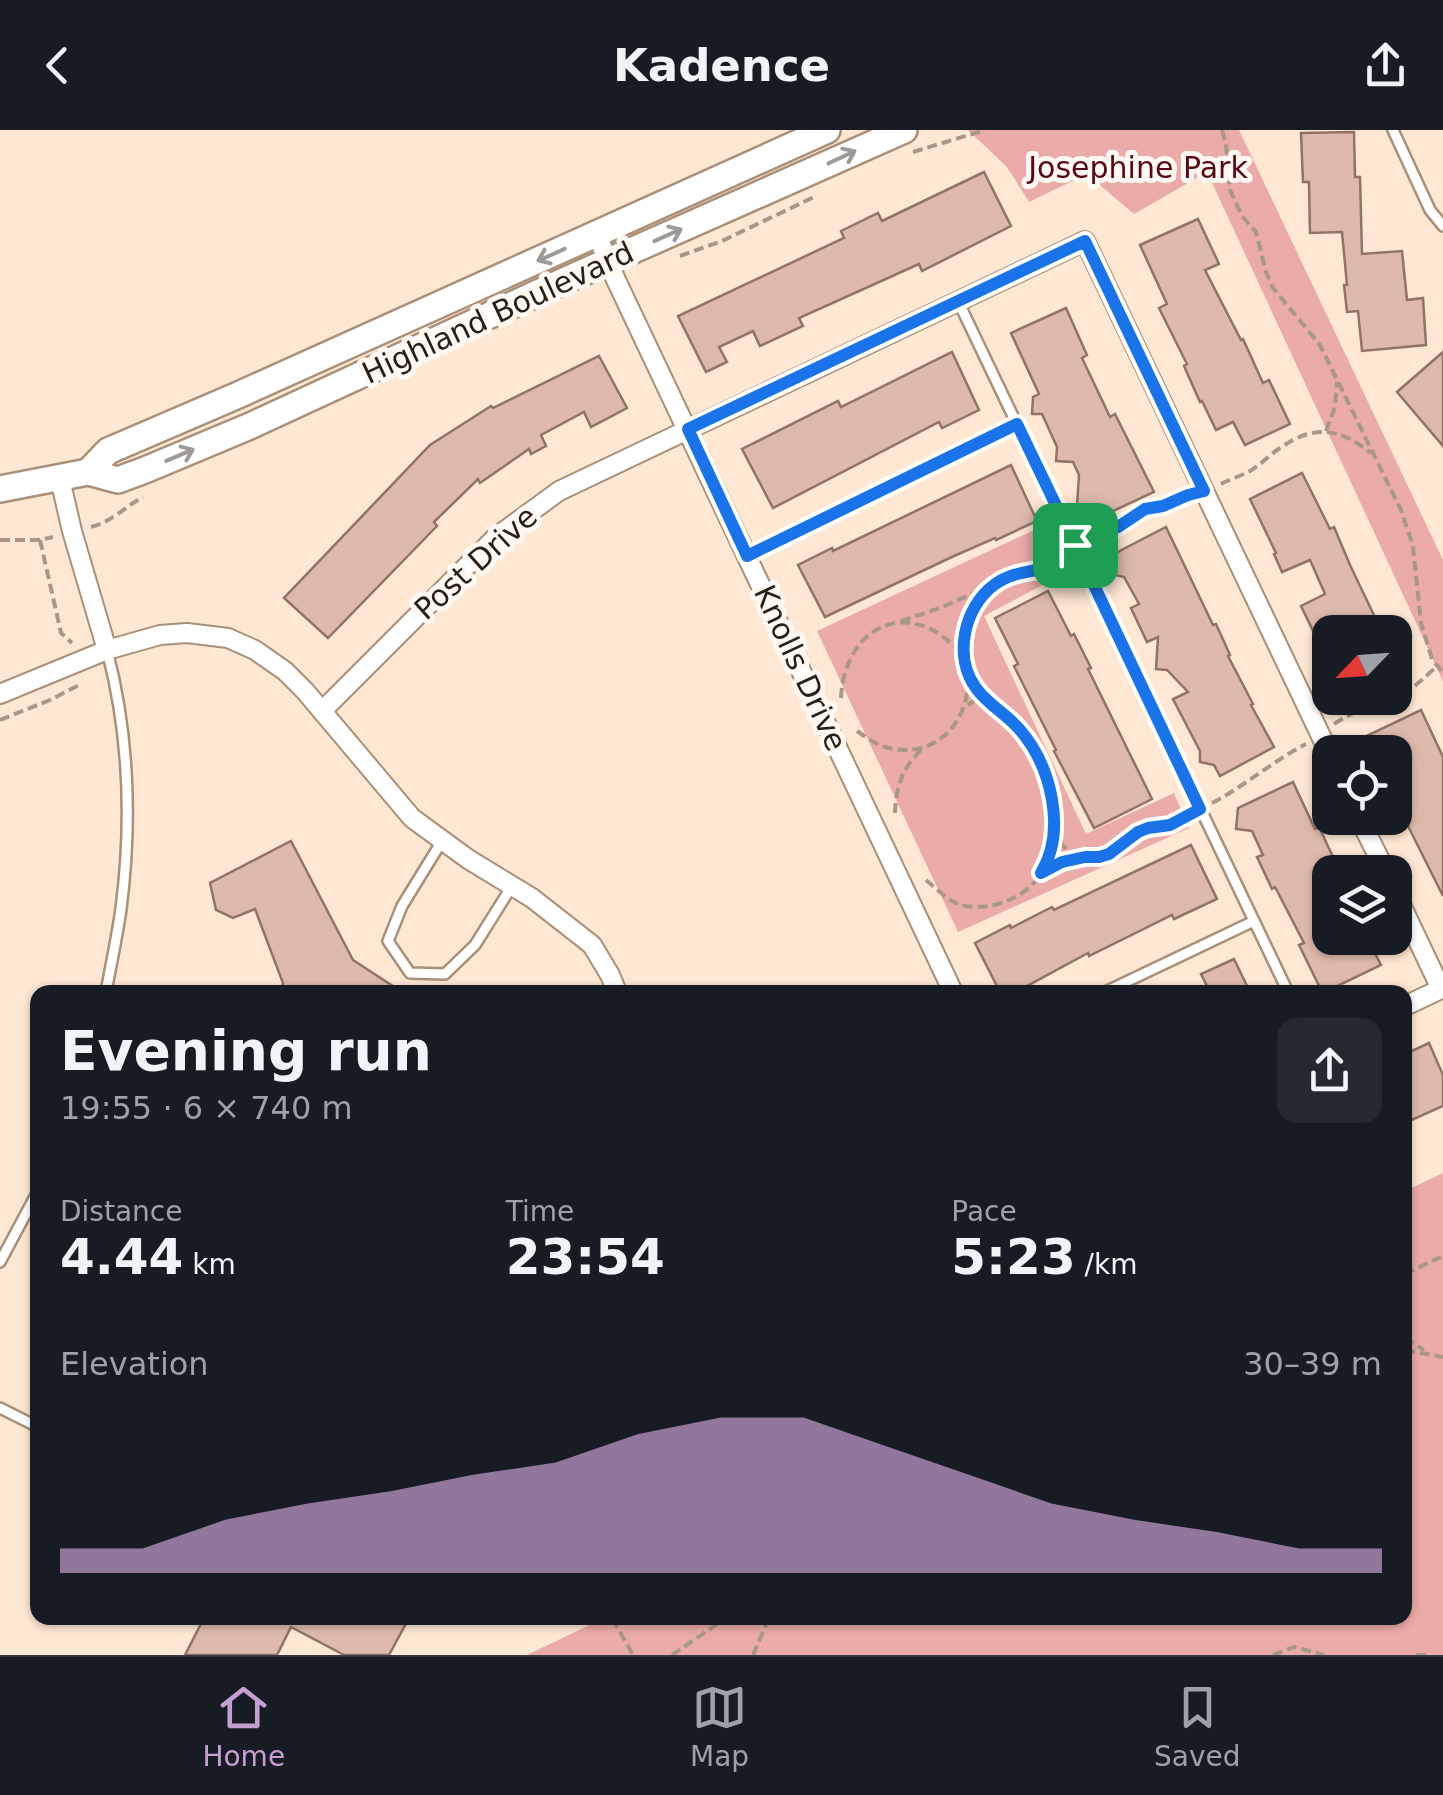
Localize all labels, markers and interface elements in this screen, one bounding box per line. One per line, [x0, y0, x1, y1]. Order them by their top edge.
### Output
icon: back [30, 38, 85, 93]
icon: share [1358, 38, 1413, 93]
text: Kadence [613, 39, 830, 92]
one-way arrow [826, 147, 856, 166]
park label: Josephine Park [1026, 150, 1248, 185]
one-way arrow [652, 225, 683, 243]
street label: Highland Boulevard [357, 234, 639, 391]
one-way arrow [536, 247, 567, 265]
one-way arrow [164, 445, 195, 463]
street label: Post Drive [407, 499, 544, 627]
pin [1033, 503, 1118, 588]
icon: arrive [1048, 518, 1103, 573]
street label: Knolls Drive [747, 579, 854, 756]
north arrow [1312, 615, 1412, 715]
map controls [1312, 615, 1412, 955]
button: locate [1312, 735, 1412, 835]
button: layers [1312, 855, 1412, 955]
button: share [1277, 1018, 1382, 1123]
text: Evening run [60, 1019, 432, 1083]
text: 19:55 · 6 × 740 m [60, 1089, 353, 1127]
text: Distance [60, 1195, 182, 1228]
text: Time [506, 1195, 574, 1228]
text: Pace [951, 1195, 1017, 1228]
text: 4.44 [60, 1228, 183, 1286]
text: 23:54 [506, 1228, 665, 1286]
text: 5:23 [951, 1228, 1076, 1286]
text: km [183, 1248, 236, 1281]
text: /km [1076, 1248, 1138, 1281]
text: Elevation [60, 1345, 209, 1383]
text: 30–39 m [1243, 1345, 1382, 1383]
tab: Home [202, 1680, 285, 1773]
tab: Map [690, 1680, 749, 1773]
tab: Saved [1154, 1680, 1241, 1773]

